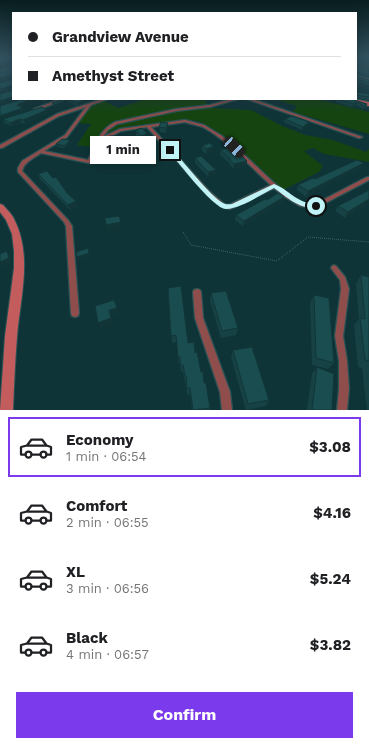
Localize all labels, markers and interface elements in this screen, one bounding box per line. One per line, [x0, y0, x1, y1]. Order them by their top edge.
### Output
text: Grandview Avenue [52, 28, 189, 46]
text: Amethyst Street [52, 67, 174, 85]
car [221, 134, 247, 160]
callout: 1 min [90, 136, 156, 164]
route end [161, 141, 179, 159]
text: 1 min [106, 142, 140, 157]
route start [307, 197, 325, 215]
icon: car [18, 429, 54, 465]
text: Economy [66, 431, 133, 449]
text: $3.08 [309, 438, 351, 456]
text: 1 min · 06:54 [66, 449, 147, 464]
icon: car [18, 495, 54, 531]
text: Comfort [66, 497, 127, 515]
text: $4.16 [313, 504, 351, 522]
text: 2 min · 06:55 [66, 515, 149, 530]
icon: car [18, 561, 54, 597]
text: XL [66, 563, 85, 581]
text: $5.24 [310, 570, 351, 588]
text: 3 min · 06:56 [66, 581, 149, 596]
icon: car [18, 627, 54, 663]
text: Black [66, 629, 108, 647]
text: $3.82 [310, 636, 351, 654]
text: 4 min · 06:57 [66, 647, 149, 662]
button: Confirm [16, 692, 353, 738]

